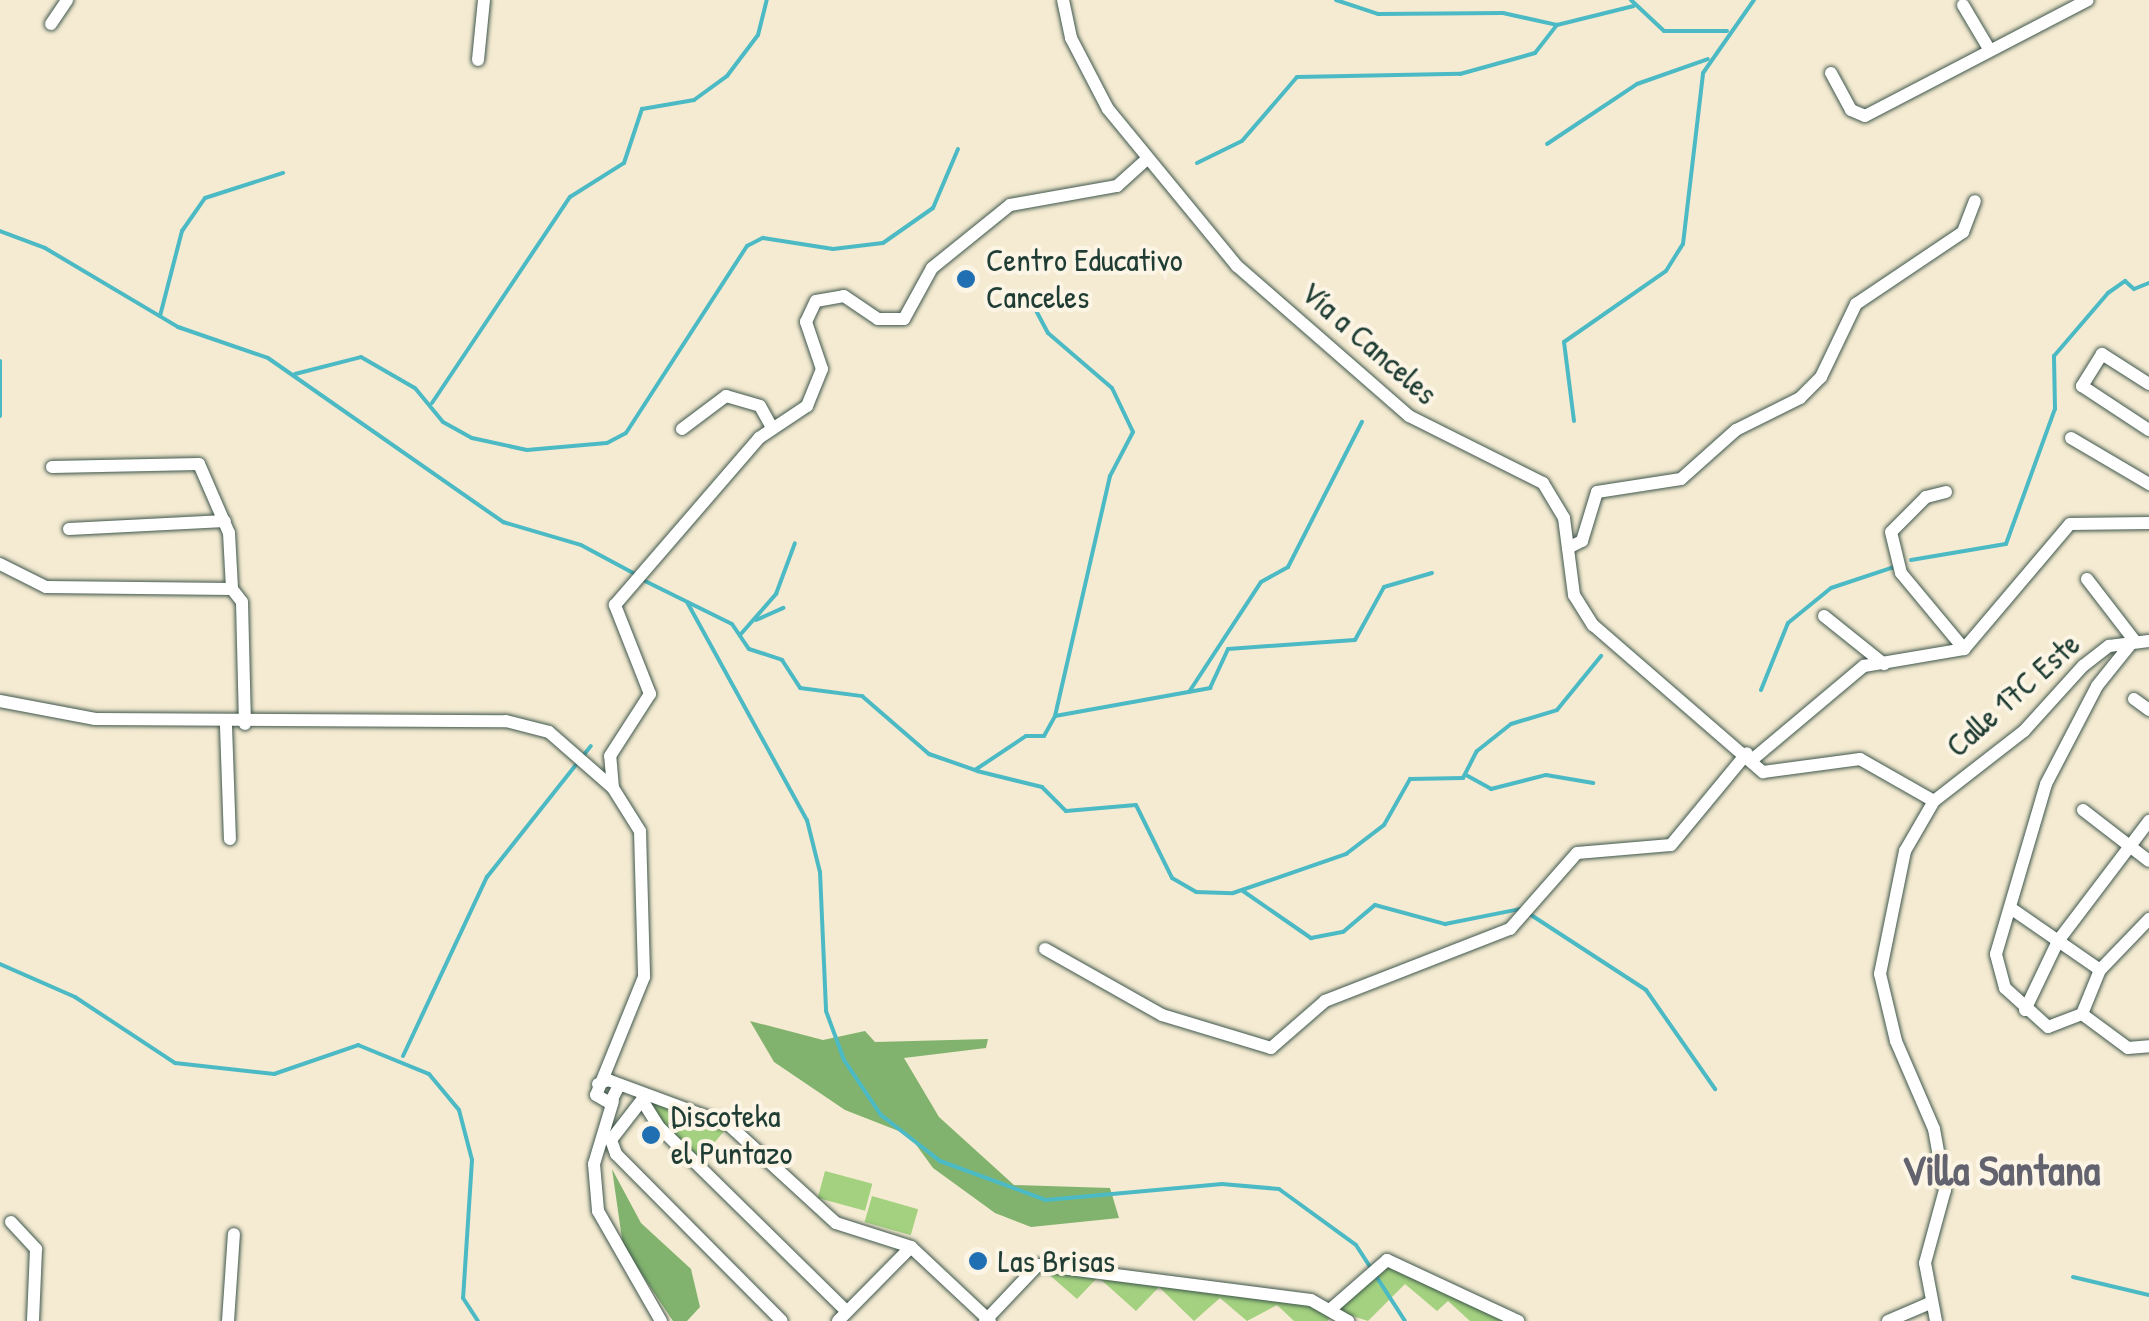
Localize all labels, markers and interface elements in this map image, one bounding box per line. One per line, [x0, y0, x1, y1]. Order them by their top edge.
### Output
place label: Centro Educativo Canceles [986, 242, 1183, 317]
marker: Centro Educativo Canceles [955, 268, 977, 290]
street label: Vía a Canceles [1293, 273, 1445, 413]
street label: Calle 17C Este [1938, 625, 2088, 765]
place label: Discoteka el Puntazo [671, 1098, 792, 1173]
marker: Discoteka el Puntazo [640, 1124, 662, 1146]
district label: Villa Santana [1902, 1145, 2100, 1195]
place label: Las Brisas [998, 1242, 1115, 1280]
marker: Las Brisas [967, 1250, 989, 1272]

